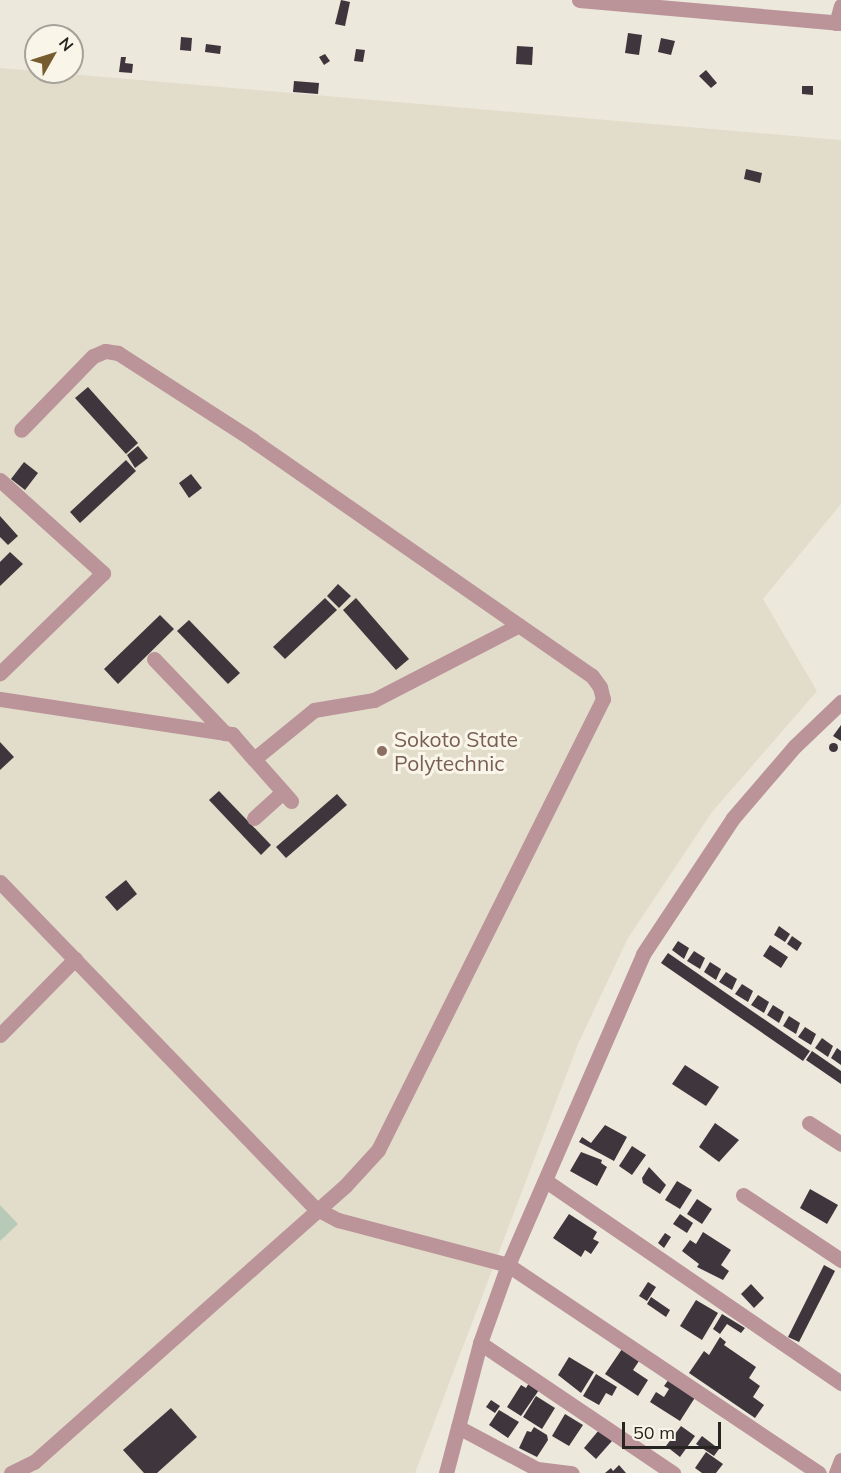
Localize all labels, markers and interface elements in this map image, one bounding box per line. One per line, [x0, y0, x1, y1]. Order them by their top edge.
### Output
north arrow [24, 24, 84, 84]
text: N [55, 33, 78, 55]
place label: Sokoto State Polytechnic [394, 726, 518, 776]
marker: Sokoto State Polytechnic [375, 744, 389, 758]
scale bar [625, 1410, 724, 1448]
text: 50 m [633, 1421, 675, 1444]

